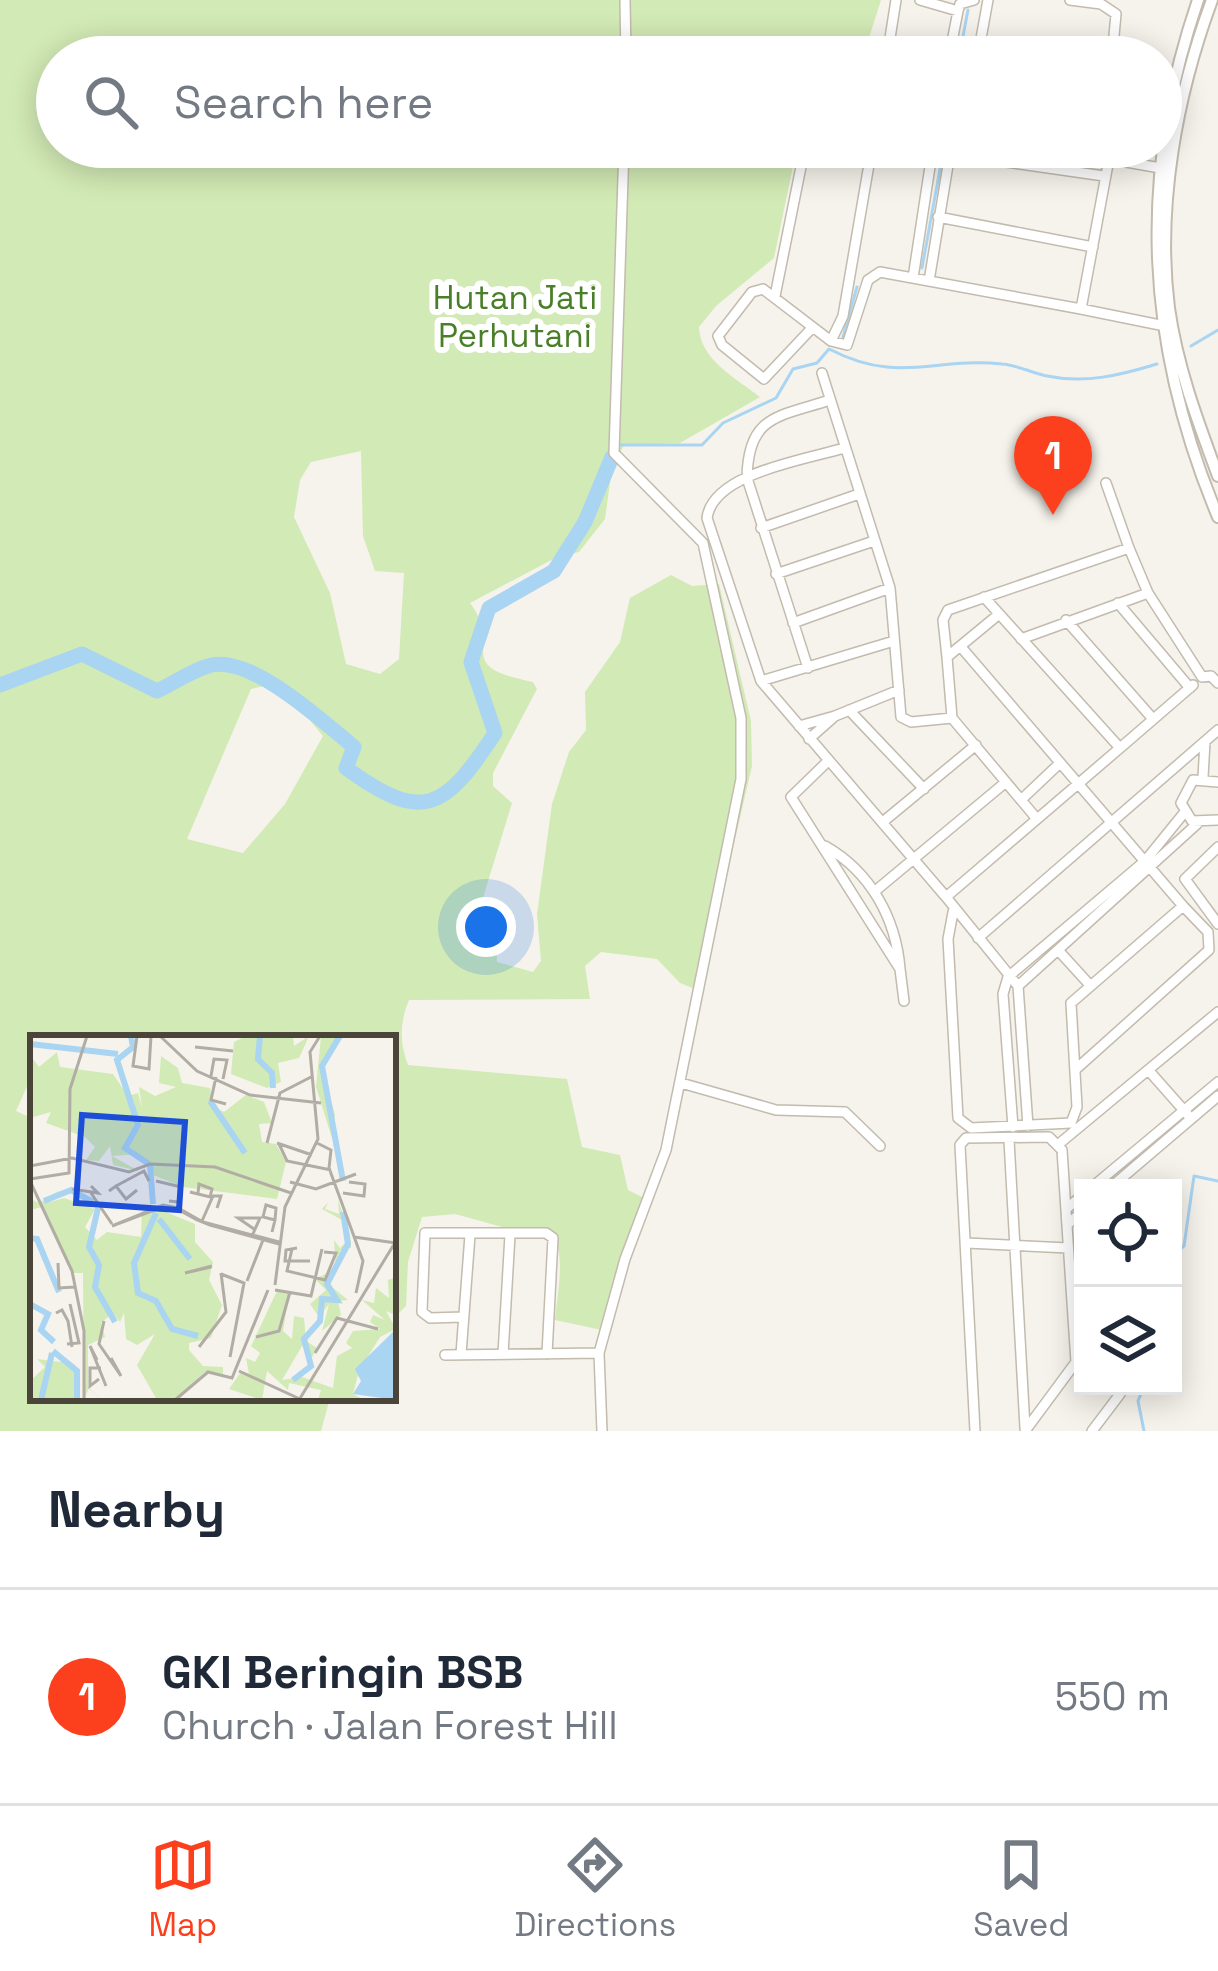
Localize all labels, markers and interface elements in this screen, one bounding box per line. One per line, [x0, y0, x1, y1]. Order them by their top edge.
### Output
search box [36, 36, 1182, 168]
icon: search [78, 69, 144, 135]
text: Search here [174, 74, 433, 131]
park label: Hutan Jati Perhutani [433, 277, 597, 357]
pin: 1 [1014, 416, 1092, 515]
your location [456, 897, 516, 957]
inset map [30, 1035, 396, 1401]
map controls [1074, 1179, 1182, 1395]
button: locate [1074, 1179, 1182, 1287]
button: layers [1074, 1287, 1182, 1395]
text: Nearby [48, 1477, 225, 1542]
text: GKI Beringin BSB [162, 1644, 523, 1701]
text: 1 [78, 1672, 96, 1721]
text: 550 m [1055, 1672, 1170, 1721]
text: Church · Jalan Forest Hill [162, 1701, 618, 1750]
tab: Map [149, 1832, 217, 1946]
tab: Directions [514, 1832, 676, 1946]
tab: Saved [973, 1832, 1069, 1946]

